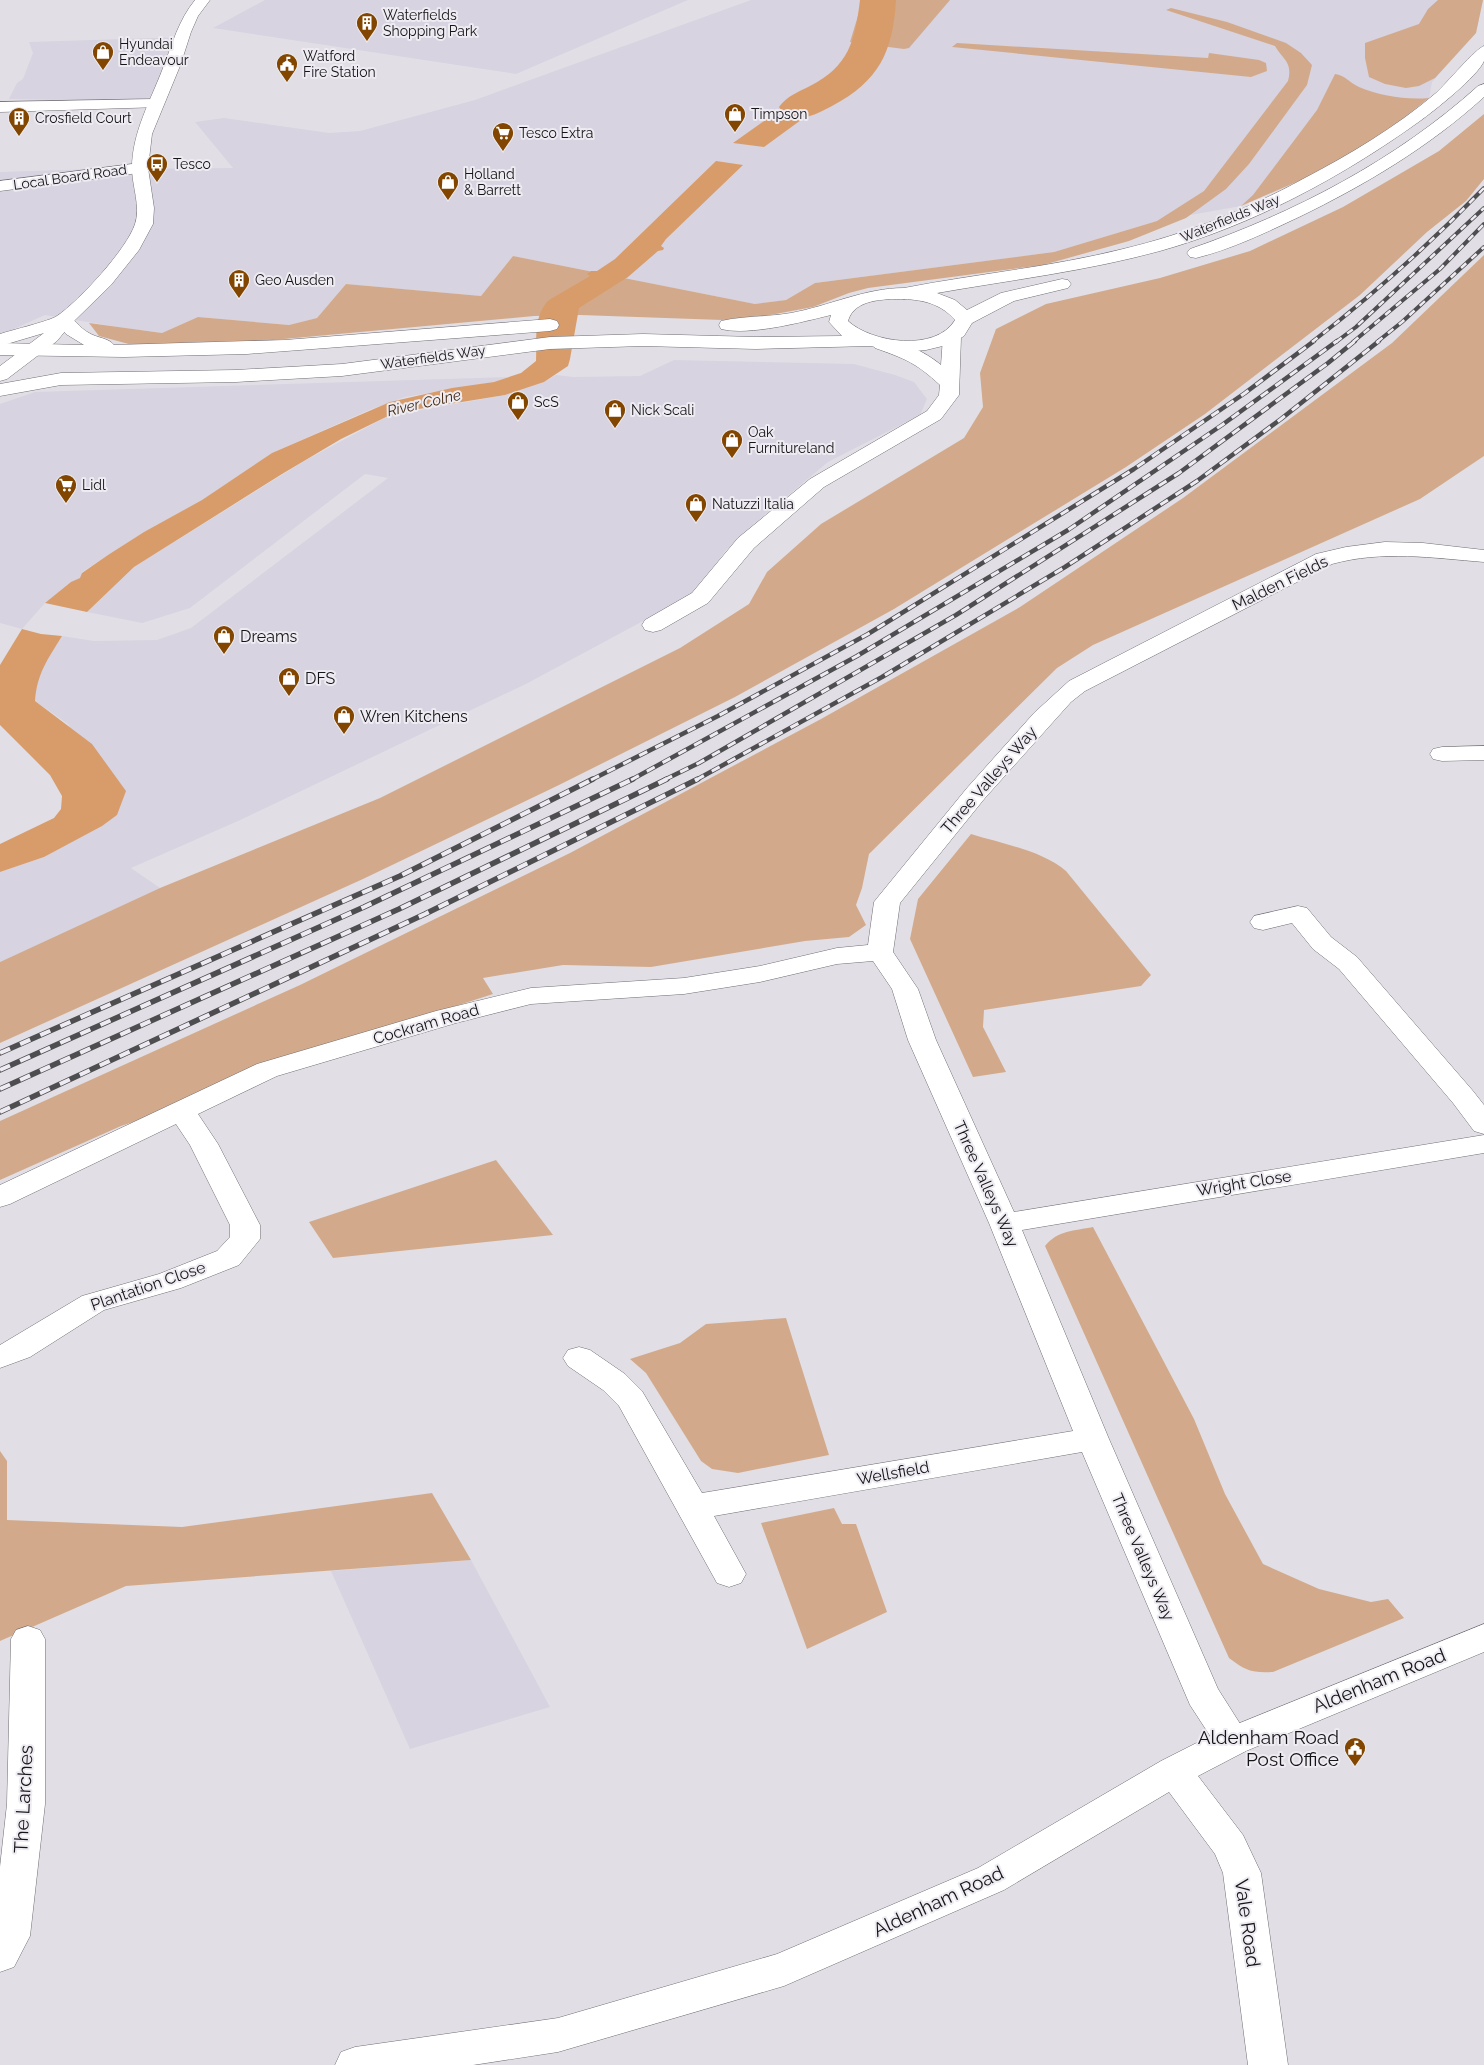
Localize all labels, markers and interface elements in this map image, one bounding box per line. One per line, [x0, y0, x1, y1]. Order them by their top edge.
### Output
place label: Waterfields Shopping Park [383, 7, 478, 39]
building icon: Waterfields Shopping Park [355, 11, 379, 42]
place label: Hyundai Endeavour [119, 36, 189, 68]
shop icon: Hyundai Endeavour [91, 40, 115, 71]
place label: Watford Fire Station [303, 48, 376, 80]
public building icon: Watford Fire Station [275, 52, 299, 83]
shop icon: Timpson [723, 102, 747, 133]
building icon: Crosfield Court [7, 106, 31, 137]
place label: Timpson [751, 106, 807, 122]
place label: Crosfield Court [35, 110, 132, 126]
supermarket icon: Tesco Extra [491, 121, 515, 152]
place label: Tesco Extra [519, 125, 593, 141]
bus stop icon: Tesco [145, 152, 169, 183]
place label: Tesco [173, 156, 211, 172]
street label: Local Board Road [12, 161, 128, 193]
place label: Holland & Barrett [464, 166, 521, 198]
shop icon: Holland & Barrett [436, 170, 460, 201]
street label: Waterfields Way [1178, 191, 1282, 245]
building icon: Geo Ausden [227, 268, 251, 299]
place label: Geo Ausden [255, 272, 334, 288]
street label: Waterfields Way [380, 342, 487, 372]
water label: River Colne [385, 386, 463, 420]
shop icon: ScS [506, 390, 530, 421]
place label: ScS [534, 394, 559, 410]
shop icon: Nick Scali [603, 398, 627, 429]
place label: Nick Scali [631, 402, 694, 418]
place label: Oak Furnitureland [748, 424, 834, 456]
shop icon: Oak Furnitureland [720, 428, 744, 459]
supermarket icon: Lidl [54, 473, 78, 504]
place label: Lidl [82, 477, 106, 493]
shop icon: Natuzzi Italia [684, 492, 708, 523]
place label: Natuzzi Italia [712, 496, 794, 512]
street label: Malden Fields [1229, 552, 1331, 614]
shop icon: Dreams [212, 624, 236, 655]
place label: Dreams [240, 627, 298, 646]
shop icon: DFS [277, 666, 301, 697]
place label: DFS [305, 669, 336, 688]
shop icon: Wren Kitchens [332, 704, 356, 735]
place label: Wren Kitchens [360, 707, 468, 726]
street label: Three Valleys Way [937, 722, 1041, 838]
street label: Cockram Road [371, 1000, 481, 1048]
street label: Three Valleys Way [950, 1118, 1022, 1250]
street label: Wright Close [1195, 1166, 1293, 1200]
street label: Plantation Close [88, 1257, 208, 1315]
street label: Wellsfield [855, 1457, 931, 1489]
street label: Three Valleys Way [1108, 1491, 1178, 1624]
street label: Aldenham Road [1309, 1643, 1449, 1717]
place label: Aldenham Road Post Office [1198, 1726, 1339, 1770]
public building icon: Aldenham Road Post Office [1343, 1736, 1367, 1767]
street label: The Larches [9, 1744, 37, 1854]
street label: Aldenham Road [869, 1861, 1007, 1941]
street label: Vale Road [1231, 1877, 1265, 1969]

